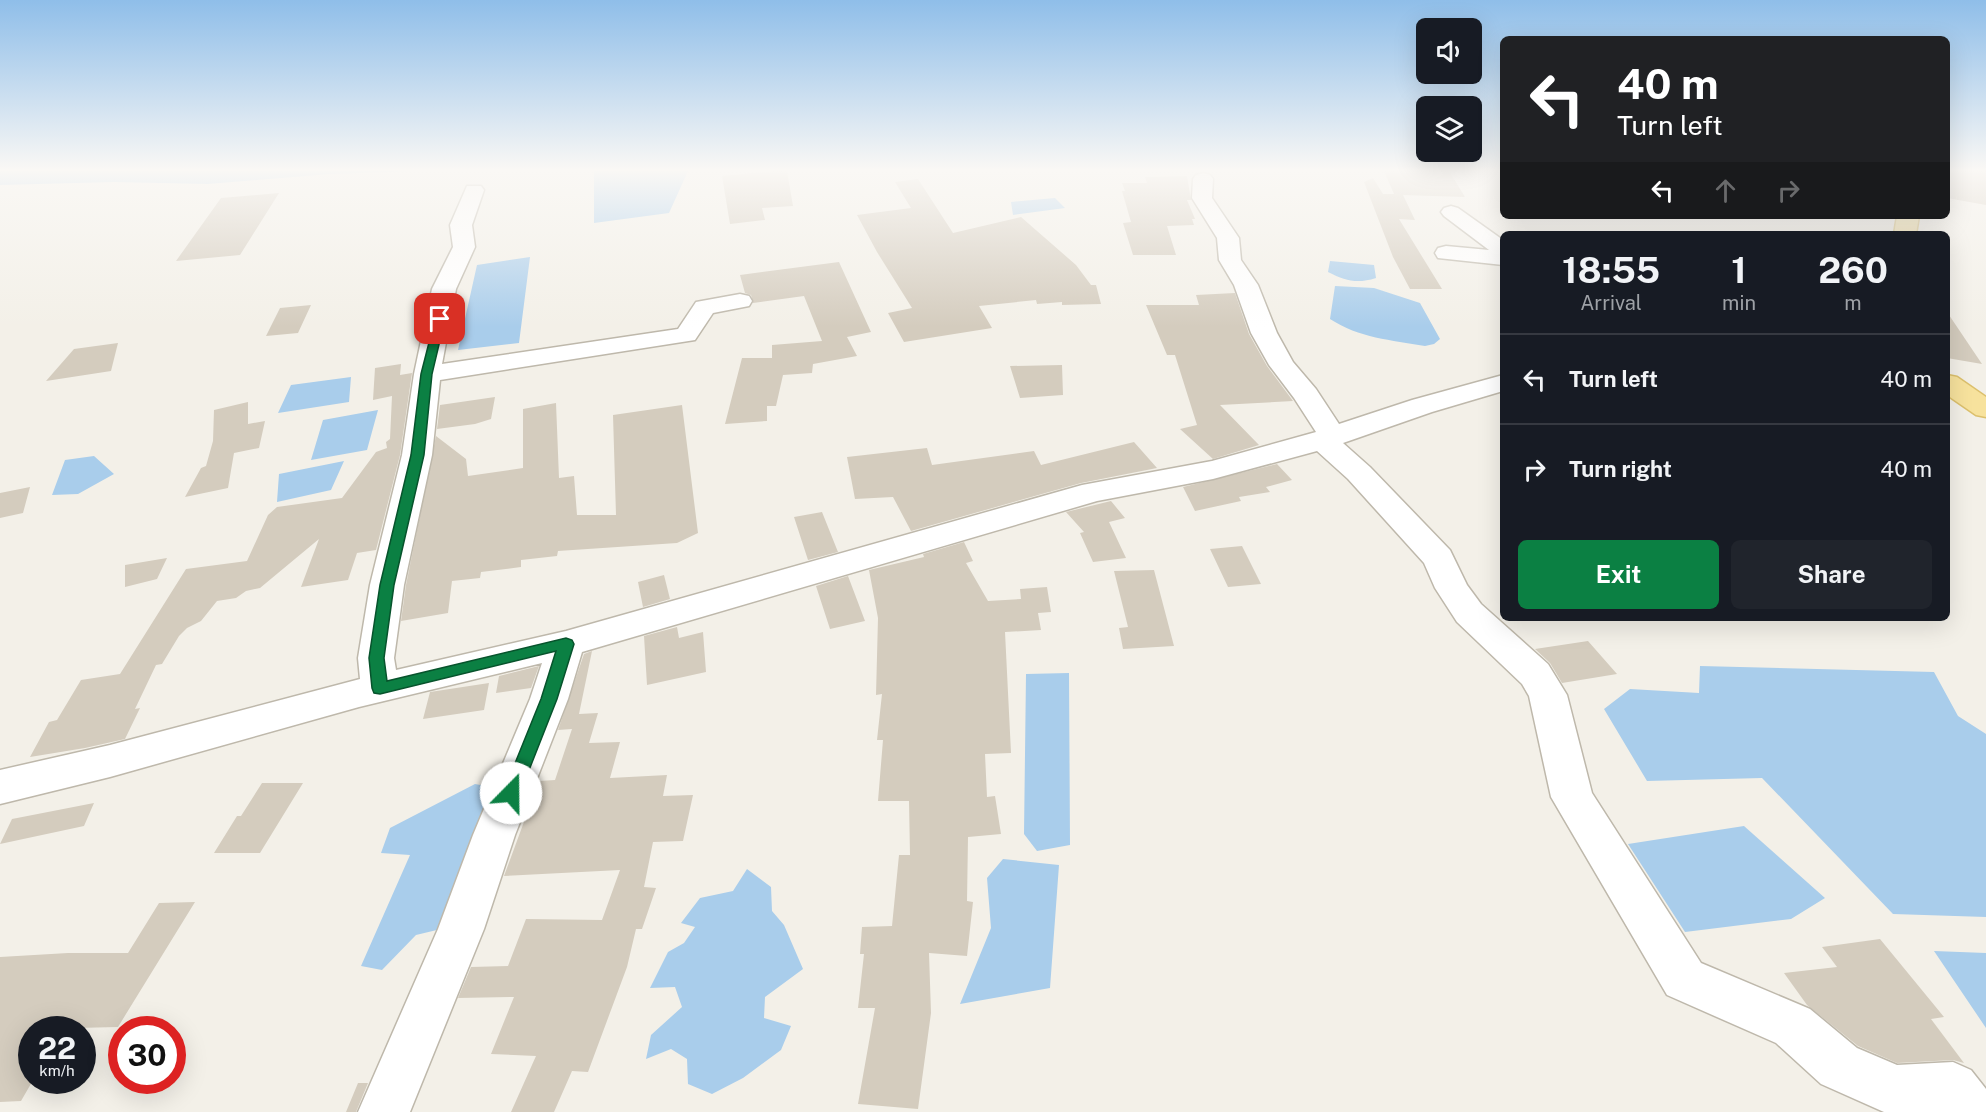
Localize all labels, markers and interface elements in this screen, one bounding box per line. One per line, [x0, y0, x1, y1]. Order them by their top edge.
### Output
map controls [1416, 18, 1482, 162]
button: sound [1416, 18, 1482, 84]
text: 40 m [1617, 59, 1719, 108]
icon: left [1518, 60, 1596, 138]
button: layers [1416, 96, 1482, 162]
text: Turn left [1617, 109, 1723, 141]
icon: left [1646, 174, 1679, 207]
icon: ahead [1709, 174, 1742, 207]
icon: right [1772, 174, 1805, 207]
text: 18:55 [1562, 249, 1660, 291]
text: 1 [1731, 249, 1747, 291]
text: 260 [1818, 249, 1888, 291]
text: Arrival [1580, 291, 1642, 315]
text: min [1722, 291, 1756, 315]
text: m [1844, 291, 1862, 315]
pin [414, 293, 465, 344]
icon: arrive [423, 302, 456, 335]
icon: left [1518, 363, 1551, 396]
text: Turn left [1569, 366, 1658, 392]
text: 40 m [1880, 366, 1932, 392]
icon: right [1518, 453, 1551, 486]
text: Turn right [1569, 456, 1672, 482]
text: 40 m [1880, 456, 1932, 482]
button: Exit [1518, 540, 1719, 609]
button: Share [1731, 540, 1932, 609]
position arrow [479, 761, 543, 825]
speed limit sign: 30 [108, 1016, 186, 1094]
text: 22 [38, 1030, 76, 1066]
text: km/h [39, 1062, 75, 1079]

